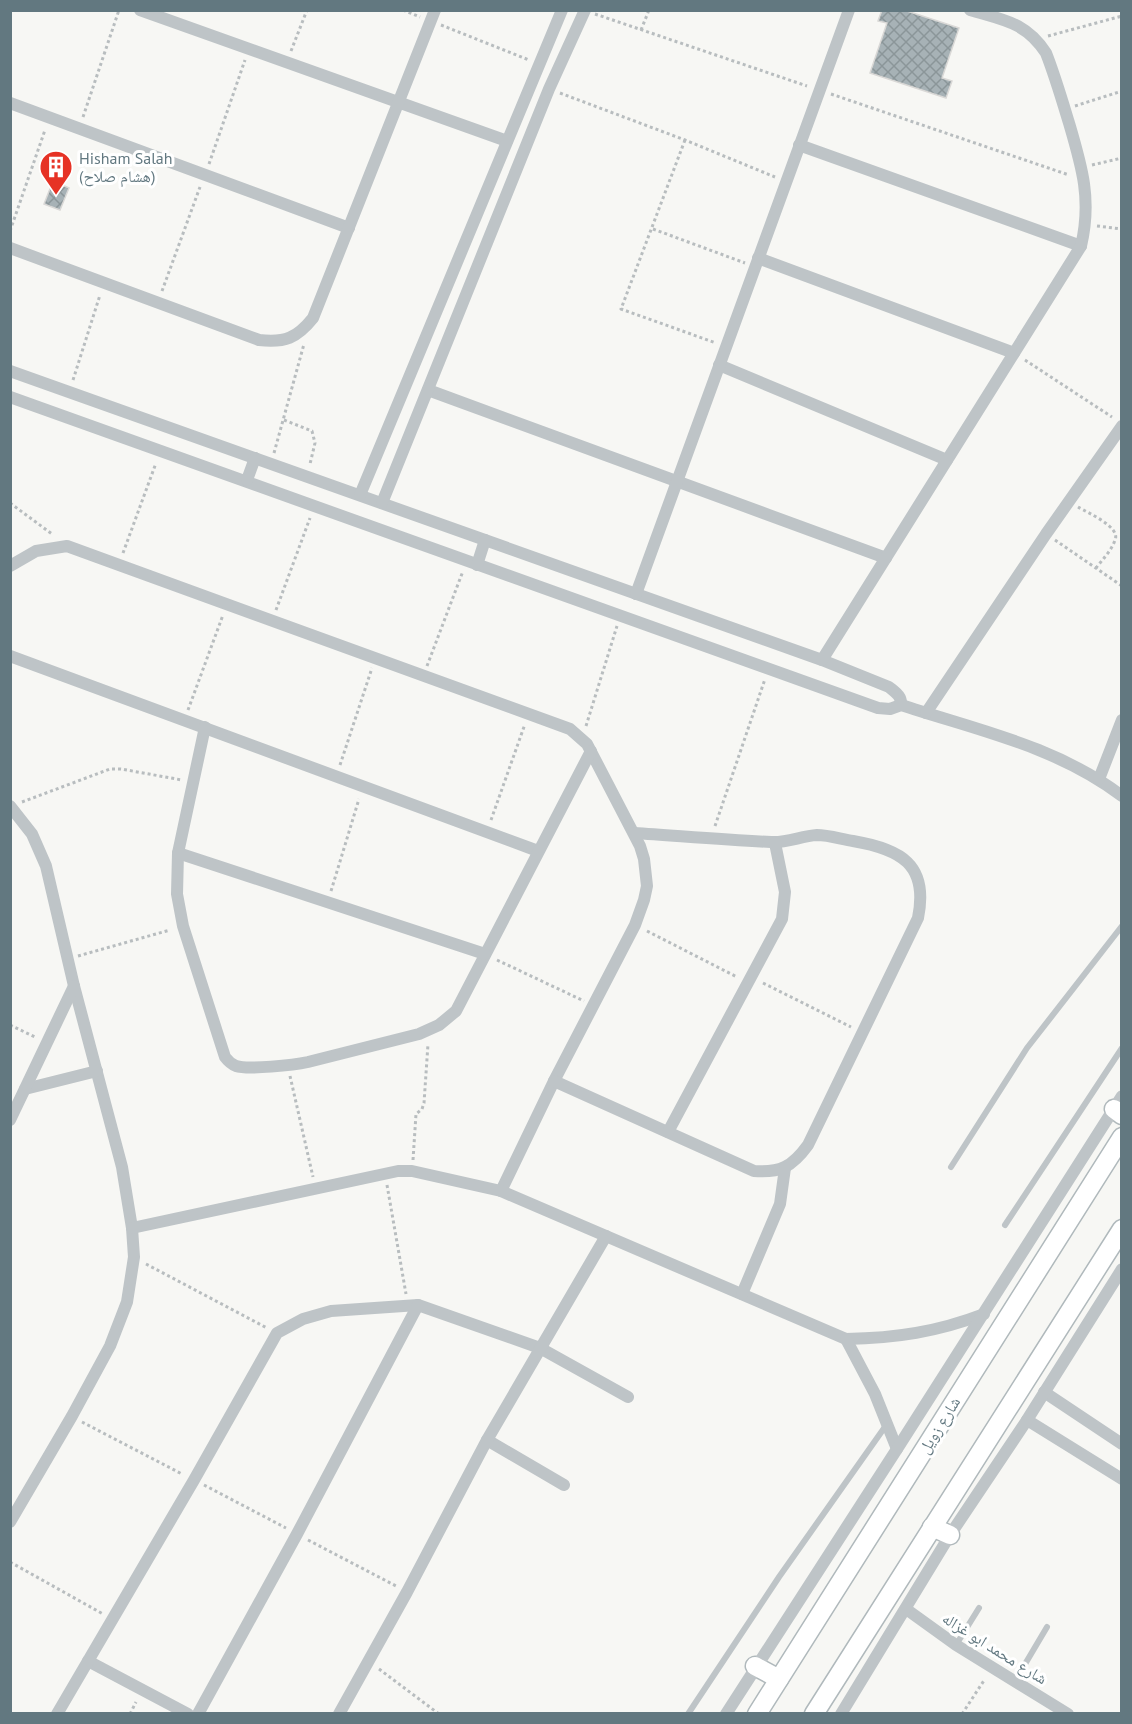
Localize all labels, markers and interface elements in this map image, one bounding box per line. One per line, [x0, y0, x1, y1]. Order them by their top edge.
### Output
place label: Hisham Salah (هشام صلاح) [79, 148, 173, 187]
building icon: Hisham Salah (هشام صلاح) [38, 149, 74, 196]
street label: شارع زويل [914, 1393, 965, 1458]
street label: شارع محمد ابو غزاله [938, 1608, 1051, 1689]

